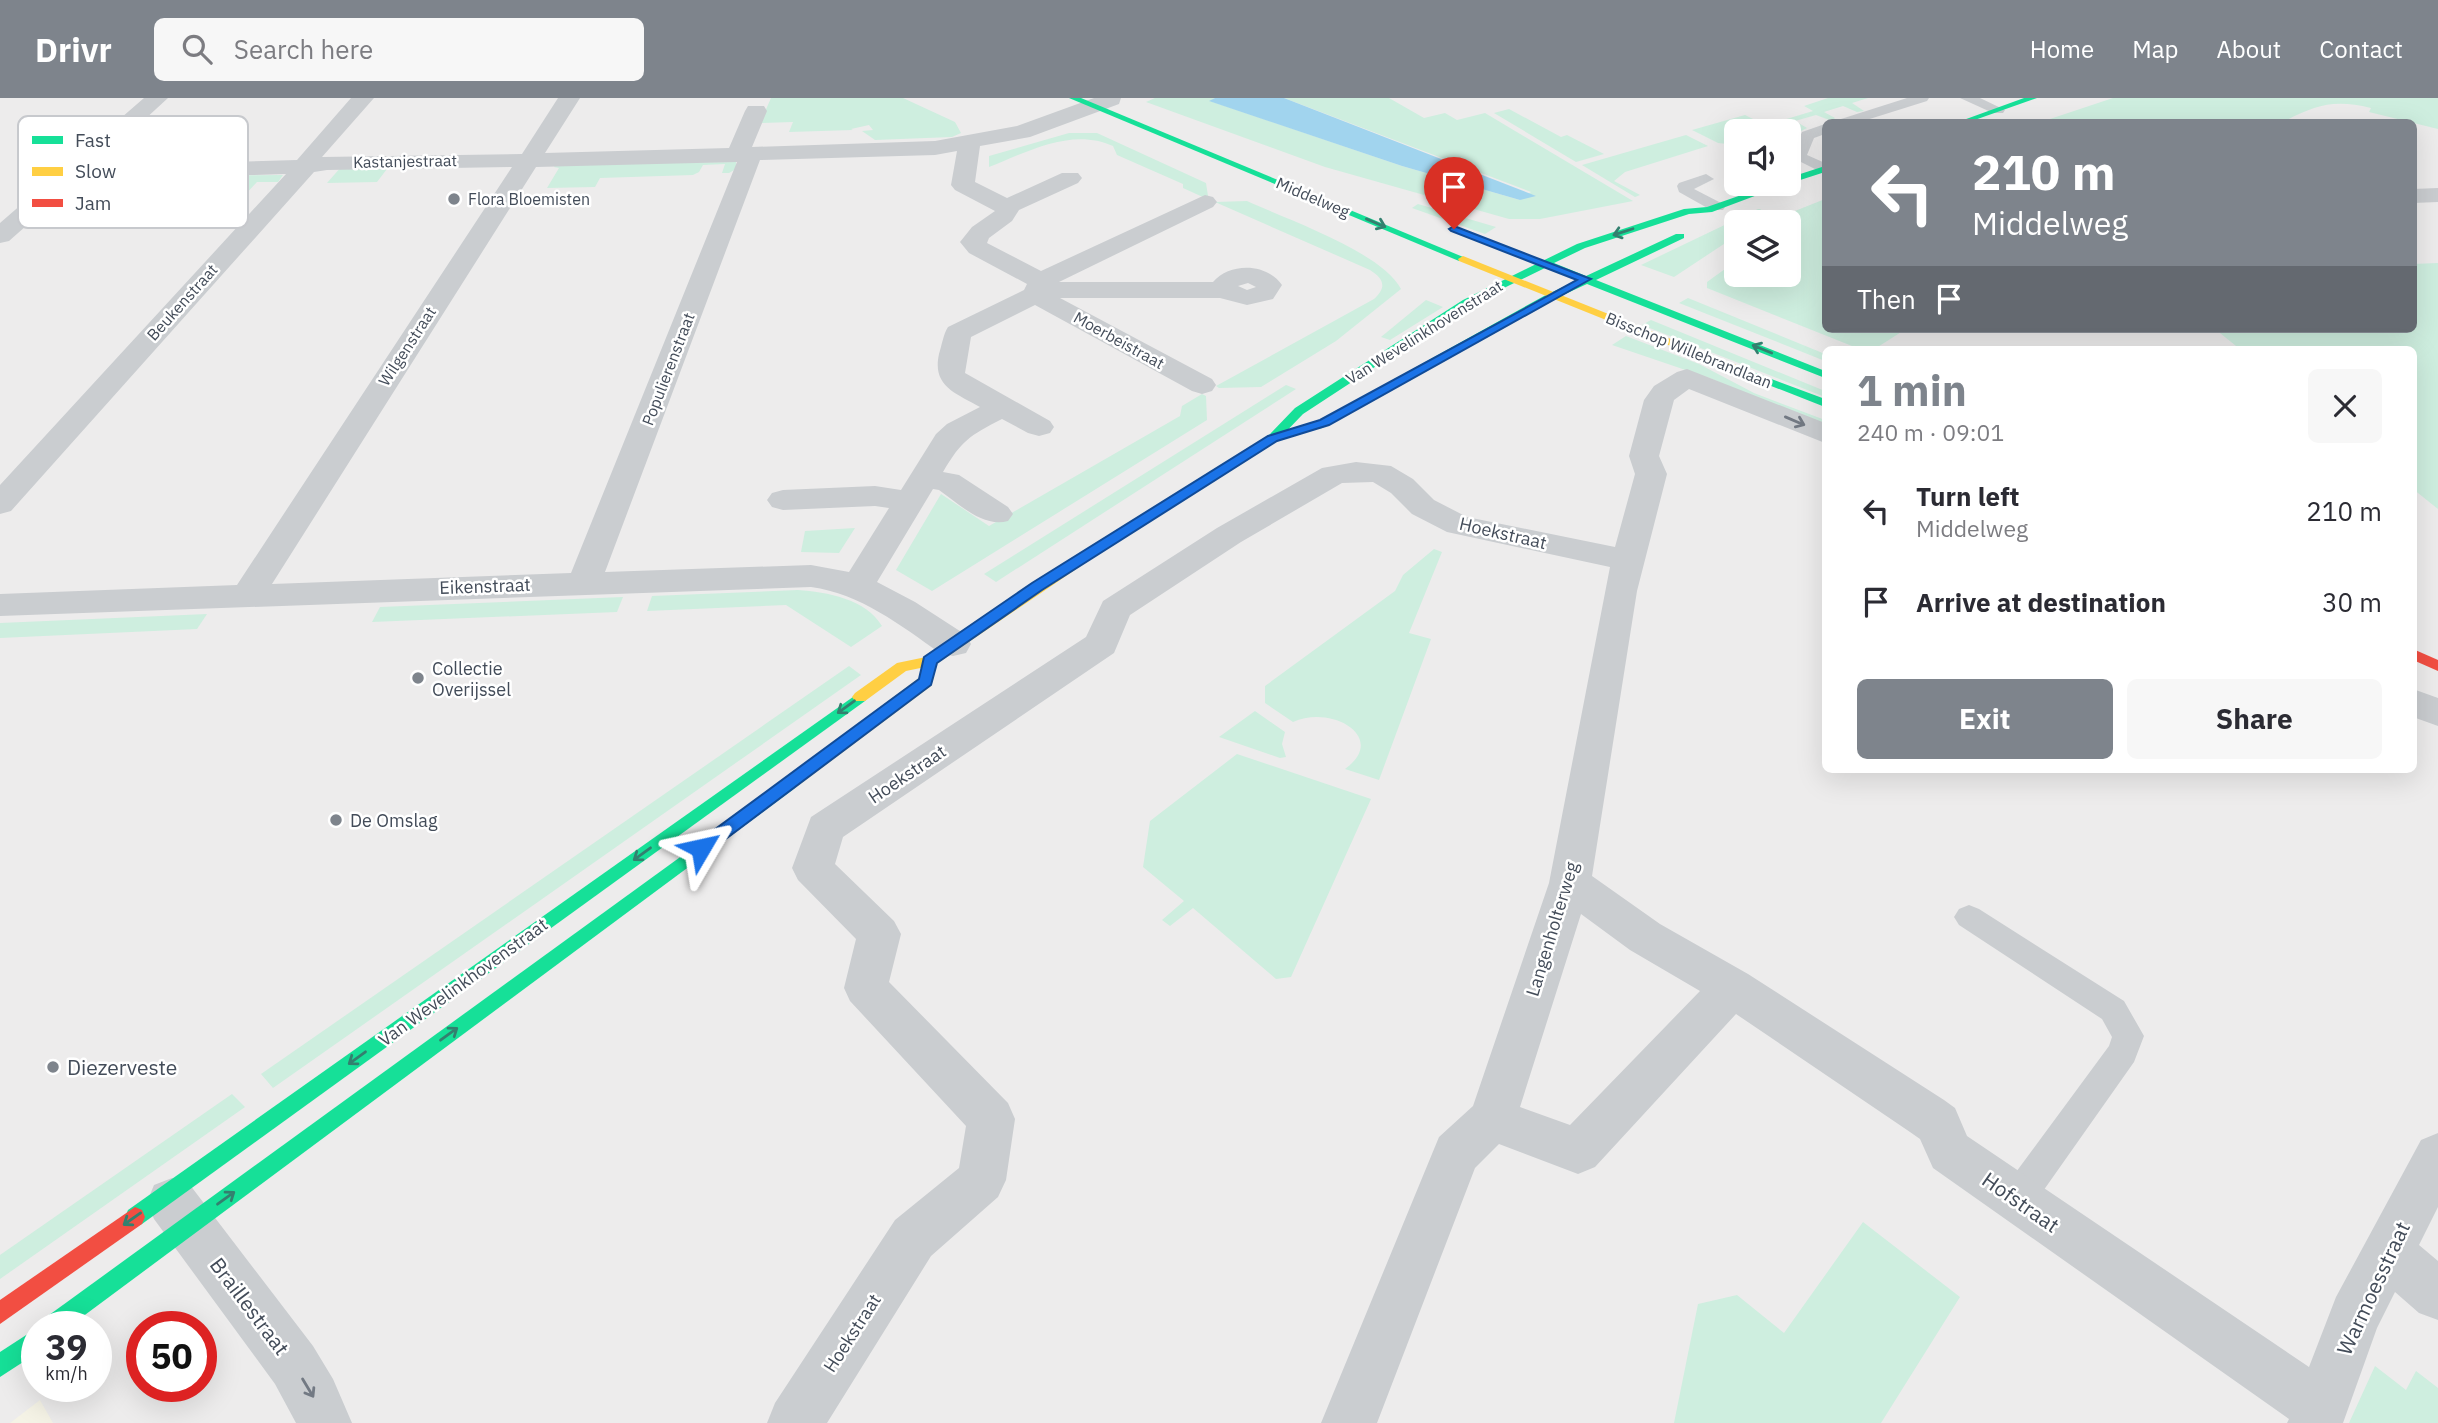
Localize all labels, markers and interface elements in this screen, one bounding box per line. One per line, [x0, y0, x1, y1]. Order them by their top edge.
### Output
search box [154, 18, 644, 81]
text: Drivr [35, 28, 112, 71]
icon: search [178, 30, 216, 68]
text: Search here [234, 32, 373, 66]
text: Home [2030, 33, 2094, 65]
text: Map [2132, 33, 2178, 65]
text: About [2216, 33, 2281, 65]
text: Contact [2319, 33, 2403, 65]
legend [18, 116, 248, 228]
map controls [1724, 119, 1801, 287]
button: sound [1724, 119, 1801, 196]
text: Fast [75, 128, 111, 152]
text: 210 m [1972, 140, 2116, 203]
icon: left [1857, 147, 1948, 238]
street label: Kastanjestraat [353, 150, 457, 172]
pin [1424, 157, 1484, 229]
text: Slow [75, 159, 116, 183]
icon: arrive [1435, 168, 1473, 206]
street label: Middelweg [1273, 173, 1353, 222]
place label: Flora Bloemisten [468, 189, 590, 209]
text: Jam [75, 191, 111, 215]
marker: Flora Bloemisten [446, 191, 462, 207]
text: Middelweg [1972, 202, 2128, 244]
button: layers [1724, 210, 1801, 287]
one-way arrow [1365, 218, 1386, 231]
one-way arrow [1613, 227, 1635, 239]
street label: Beukenstraat [142, 260, 222, 344]
street label: Van Wevelinkhovenstraat [1342, 276, 1506, 388]
icon: arrive [1930, 280, 1968, 318]
text: Then [1857, 282, 1916, 316]
street label: Wilgenstraat [374, 303, 440, 389]
street label: Moerbeistraat [1070, 307, 1168, 373]
street label: Bisschop Willebrandlaan [1603, 308, 1775, 392]
street label: Populierenstraat [637, 310, 699, 428]
one-way arrow [1752, 342, 1773, 355]
text: 1 min [1857, 363, 1967, 418]
button: close [2308, 369, 2382, 443]
one-way arrow [1784, 415, 1806, 428]
text: 240 m · 09:01 [1857, 417, 2004, 447]
text: Turn left [1916, 479, 2019, 513]
icon: left [1857, 492, 1895, 530]
text: 210 m [2306, 494, 2382, 528]
street label: Hoekstraat [1457, 512, 1549, 554]
text: Middelweg [1916, 513, 2028, 543]
street label: Eikenstraat [439, 573, 531, 599]
icon: arrive [1857, 583, 1895, 621]
text: Arrive at destination [1916, 585, 2166, 619]
text: 30 m [2322, 585, 2382, 619]
place label: Collectie Overijssel [432, 657, 511, 701]
marker: Collectie Overijssel [410, 670, 426, 686]
button: Exit [1857, 679, 2113, 759]
button: Share [2127, 679, 2382, 759]
one-way arrow [837, 700, 856, 714]
street label: Hoekstraat [864, 740, 950, 808]
place label: De Omslag [350, 809, 438, 832]
position arrow [664, 811, 738, 885]
marker: De Omslag [328, 812, 344, 828]
one-way arrow [633, 847, 652, 861]
street label: Langenholterweg [1521, 859, 1584, 999]
street label: Van Wevelinkhovenstraat [374, 913, 552, 1051]
one-way arrow [439, 1027, 458, 1042]
one-way arrow [348, 1051, 367, 1065]
place label: Diezerveste [67, 1053, 177, 1081]
marker: Diezerveste [45, 1059, 61, 1075]
street label: Hofstraat [1977, 1165, 2065, 1239]
one-way arrow [216, 1191, 235, 1206]
one-way arrow [123, 1212, 142, 1226]
street label: Warmoesstraat [2330, 1217, 2416, 1359]
street label: Braillestraat [204, 1251, 296, 1361]
street label: Hoekstraat [818, 1289, 886, 1377]
speed limit sign: 50 [126, 1311, 217, 1402]
text: 39 [45, 1324, 88, 1370]
text: km/h [45, 1362, 88, 1385]
one-way arrow [302, 1377, 315, 1398]

